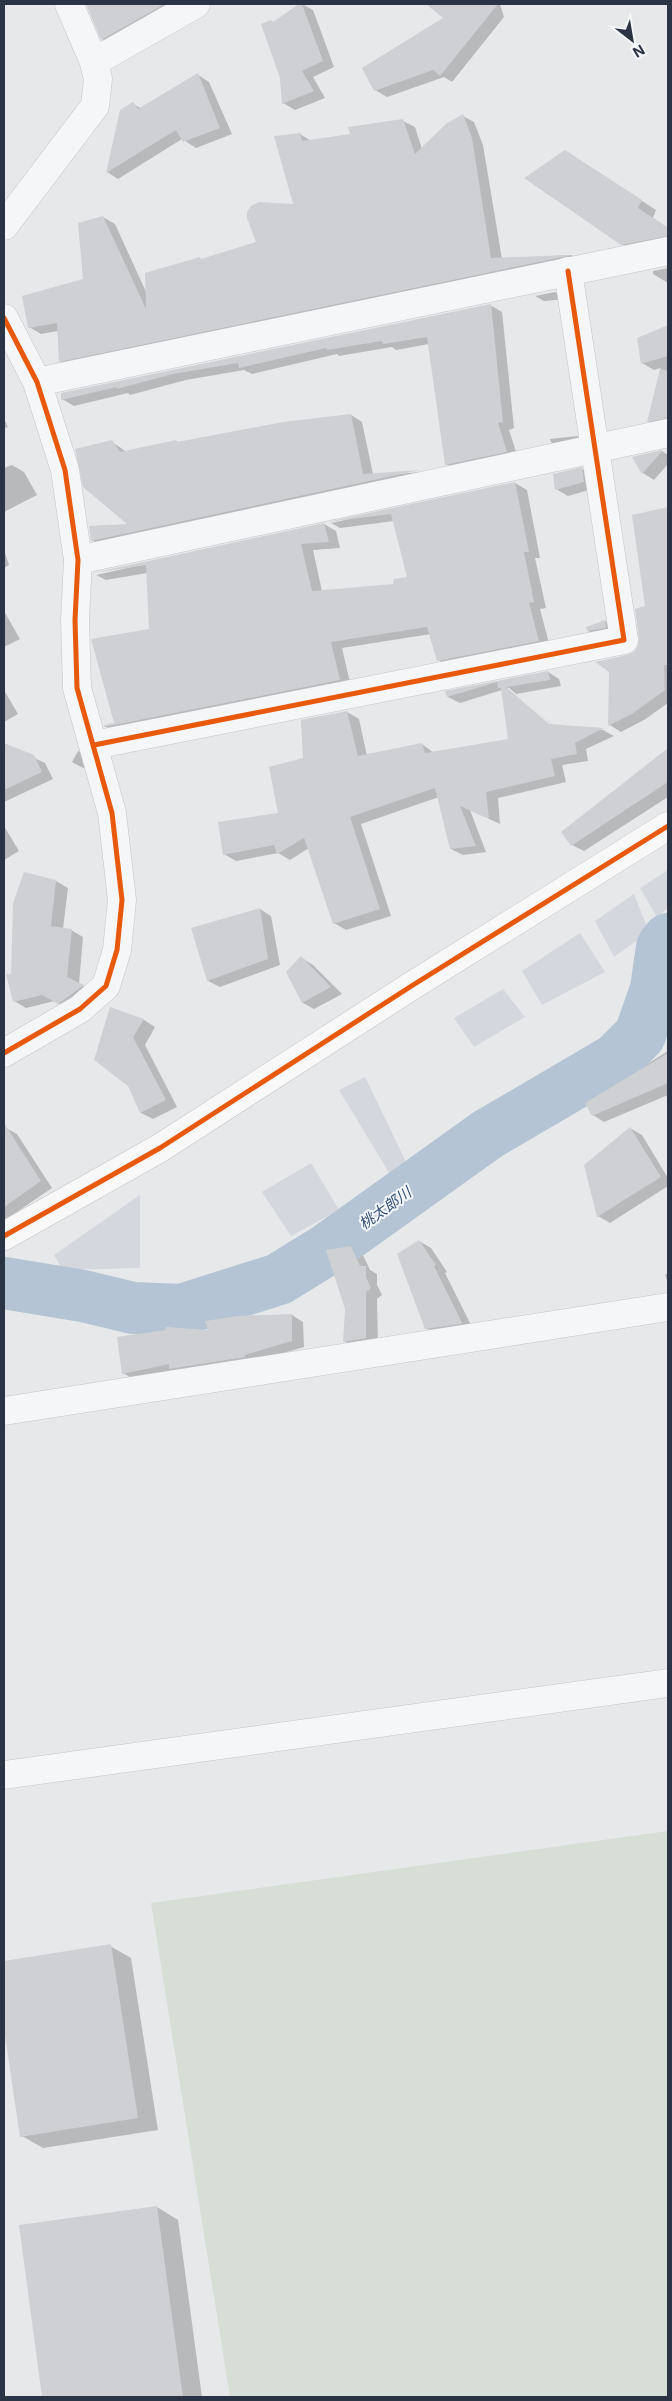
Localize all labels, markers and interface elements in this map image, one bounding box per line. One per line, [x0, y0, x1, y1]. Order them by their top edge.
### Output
north arrow [607, 15, 657, 65]
text: N [630, 42, 648, 62]
water label: 桃太郎川 [355, 1182, 416, 1233]

